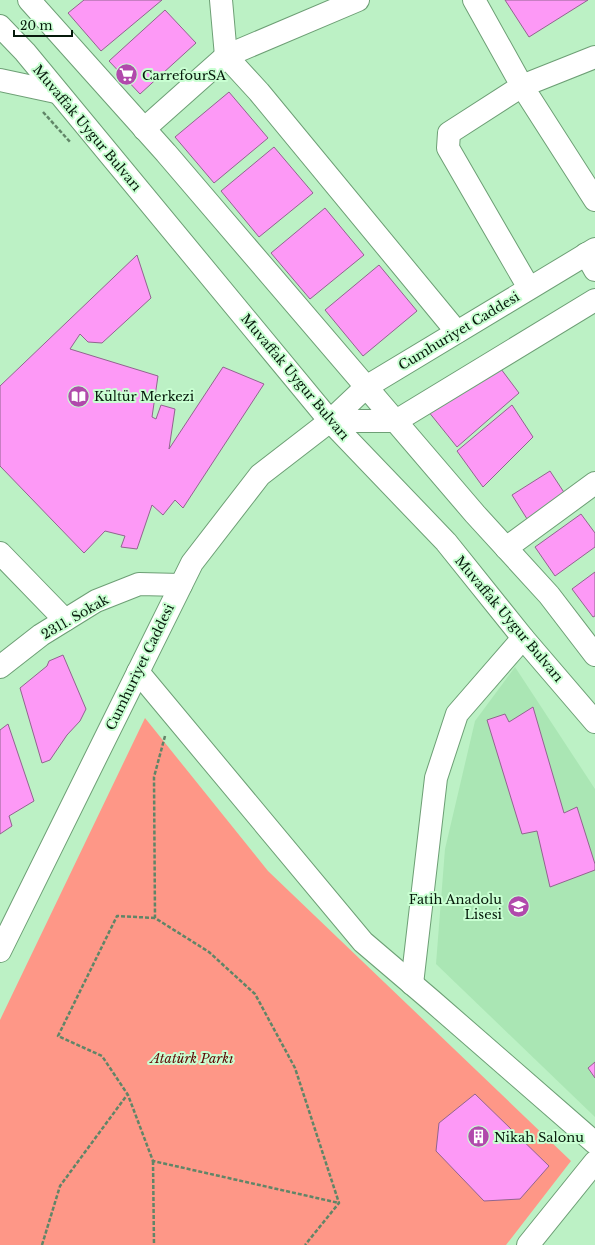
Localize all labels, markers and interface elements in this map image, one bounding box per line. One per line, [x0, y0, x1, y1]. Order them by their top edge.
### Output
scale bar [14, 12, 72, 38]
text: 20 m [20, 18, 52, 33]
street label: Muvaffak Uygur Bulvarı [29, 61, 145, 195]
supermarket icon: CarrefourSA [114, 62, 140, 88]
place label: CarrefourSA [142, 67, 227, 84]
street label: Cumhuriyet Caddesi [395, 288, 523, 374]
street label: Muvaffak Uygur Bulvarı [237, 310, 353, 444]
library icon: Kültür Merkezi [65, 383, 91, 409]
place label: Kültür Merkezi [94, 388, 195, 405]
street label: Muvaffak Uygur Bulvarı [451, 552, 567, 686]
street label: 2311. Sokak [38, 591, 112, 643]
street label: Cumhuriyet Caddesi [102, 601, 178, 733]
place label: Fatih Anadolu Lisesi [409, 891, 503, 923]
school or university icon: Fatih Anadolu Lisesi [505, 893, 531, 919]
park label: Atatürk Parkı [149, 1050, 233, 1067]
building icon: Nikah Salonu [465, 1124, 491, 1150]
place label: Nikah Salonu [494, 1129, 584, 1146]

